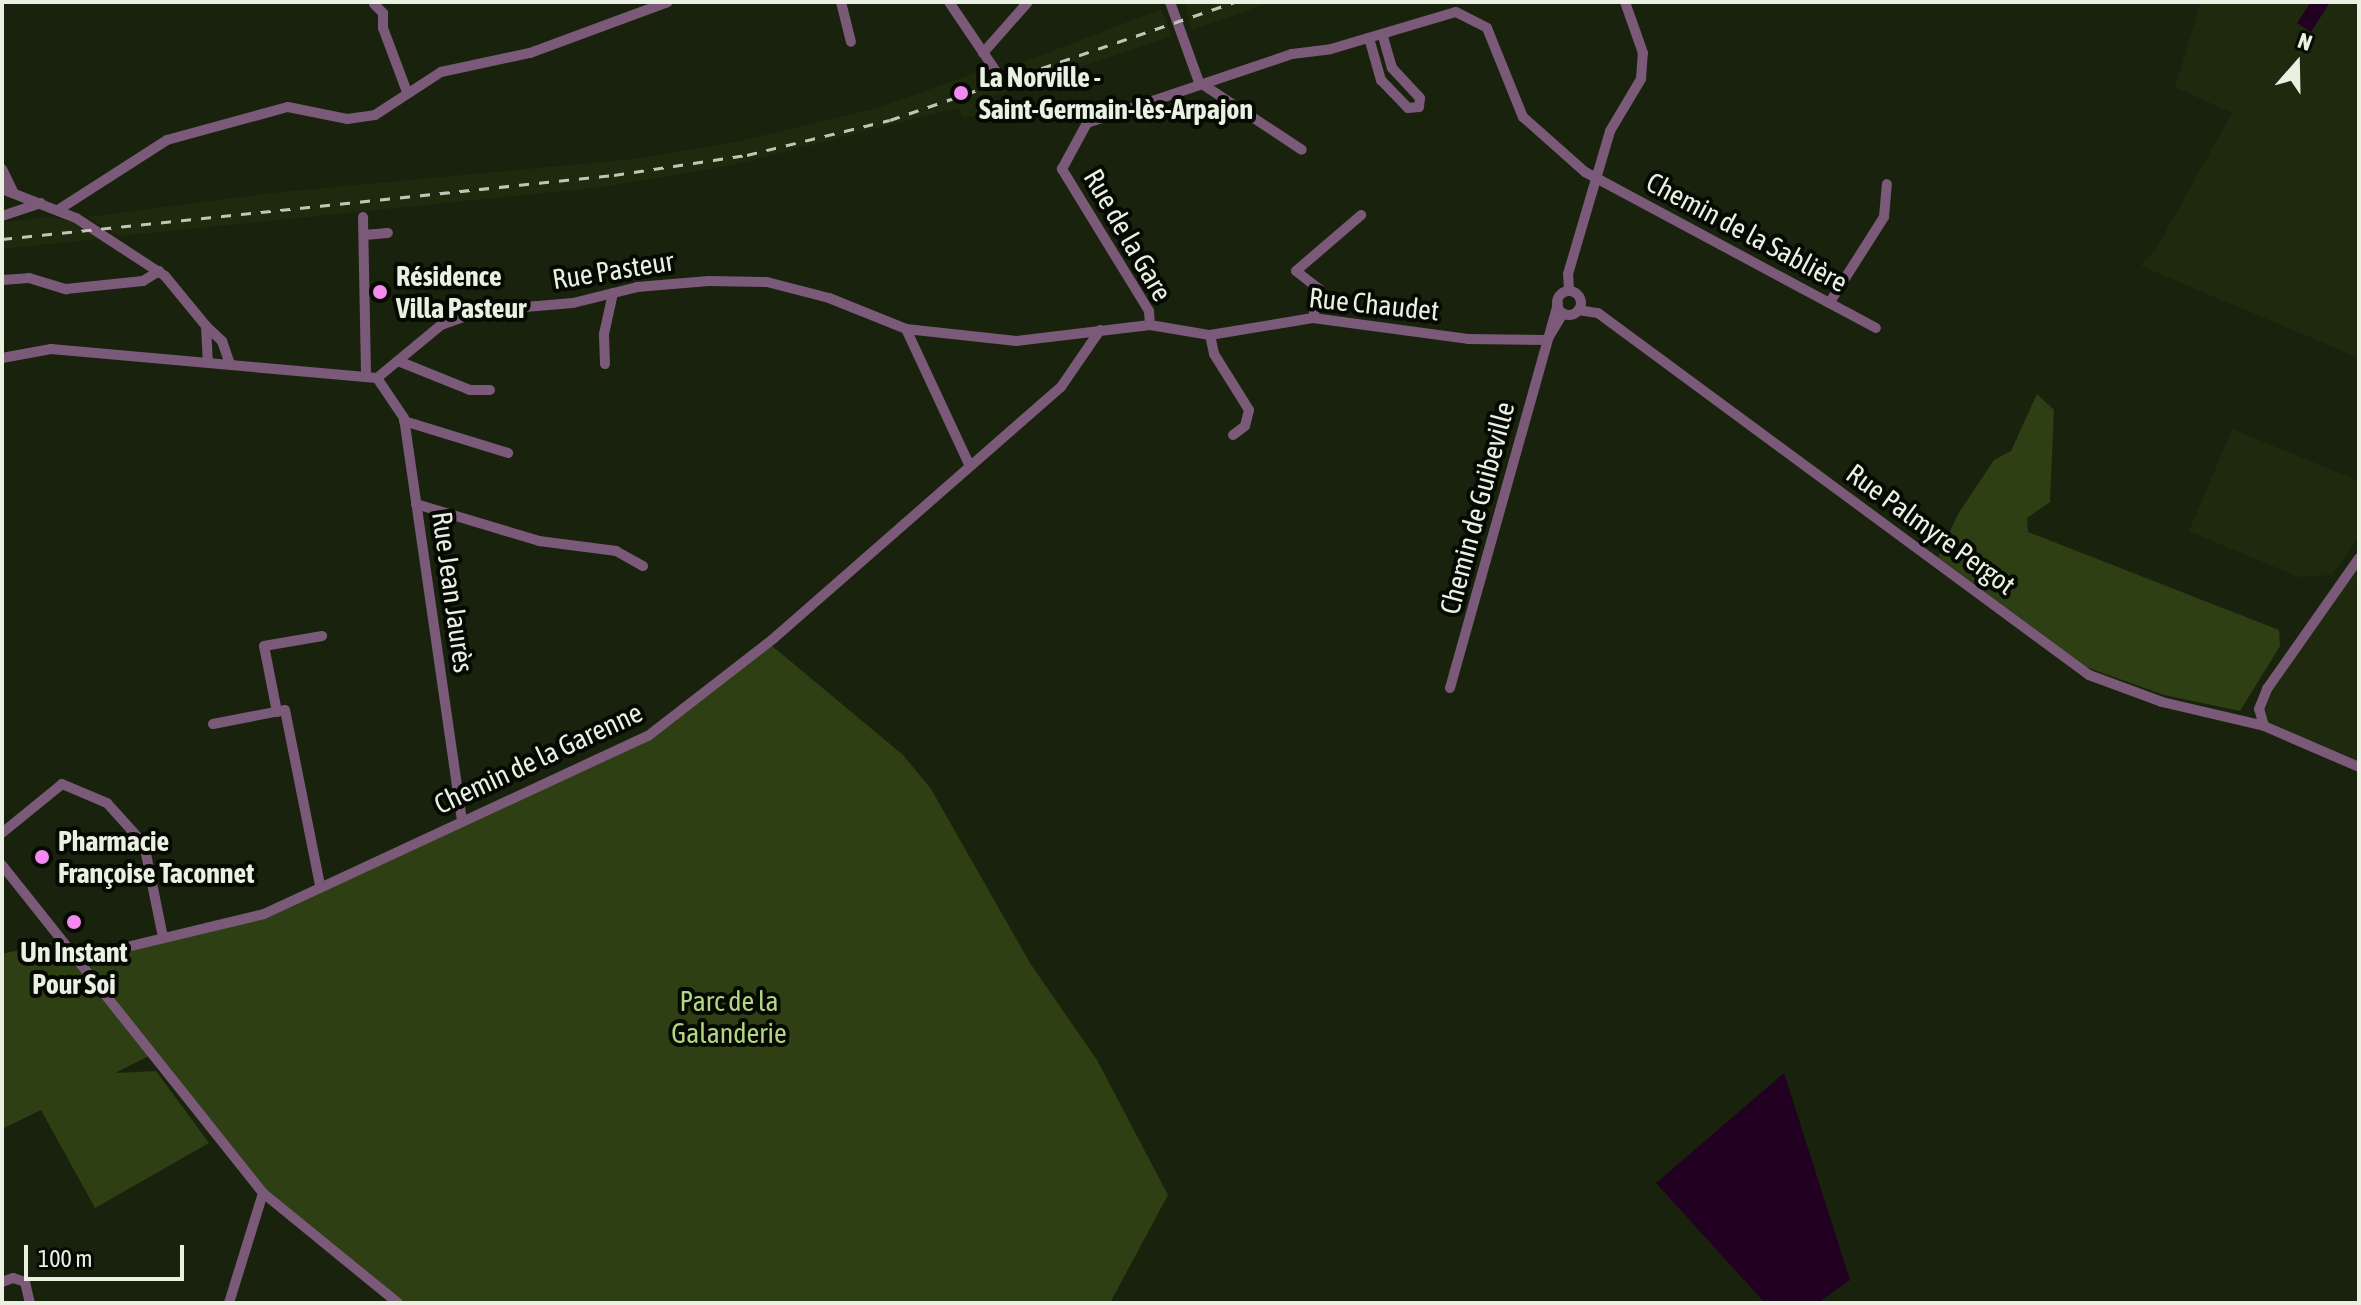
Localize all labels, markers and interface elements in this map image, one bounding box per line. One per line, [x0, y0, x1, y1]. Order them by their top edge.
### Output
north arrow [2257, 24, 2337, 104]
text: N [2295, 27, 2316, 56]
place label: La Norville - Saint-Germain-lès-Arpajon [979, 60, 1253, 126]
marker: La Norville - Saint-Germain-lès-Arpajon [950, 82, 972, 104]
street label: Rue de la Gare [1077, 163, 1179, 307]
street label: Chemin de la Sablière [1641, 165, 1853, 299]
street label: Rue Pasteur [550, 244, 676, 296]
place label: Résidence Villa Pasteur [396, 259, 526, 325]
street label: Rue Chaudet [1307, 280, 1441, 328]
marker: Résidence Villa Pasteur [371, 283, 389, 301]
street label: Chemin de Guibeville [1432, 398, 1522, 618]
street label: Rue Palmyre Pergot [1840, 456, 2022, 602]
street label: Rue Jean Jaurès [425, 509, 481, 675]
street label: Chemin de la Garenne [429, 695, 647, 821]
place label: Pharmacie Françoise Taconnet [58, 824, 254, 890]
marker: Pharmacie Françoise Taconnet [33, 848, 51, 866]
marker: Un Instant Pour Soi [65, 913, 83, 931]
place label: Un Instant Pour Soi [20, 935, 128, 1001]
park label: Parc de la Galanderie [671, 984, 787, 1050]
scale bar [28, 1229, 188, 1279]
text: 100 m [38, 1245, 92, 1272]

